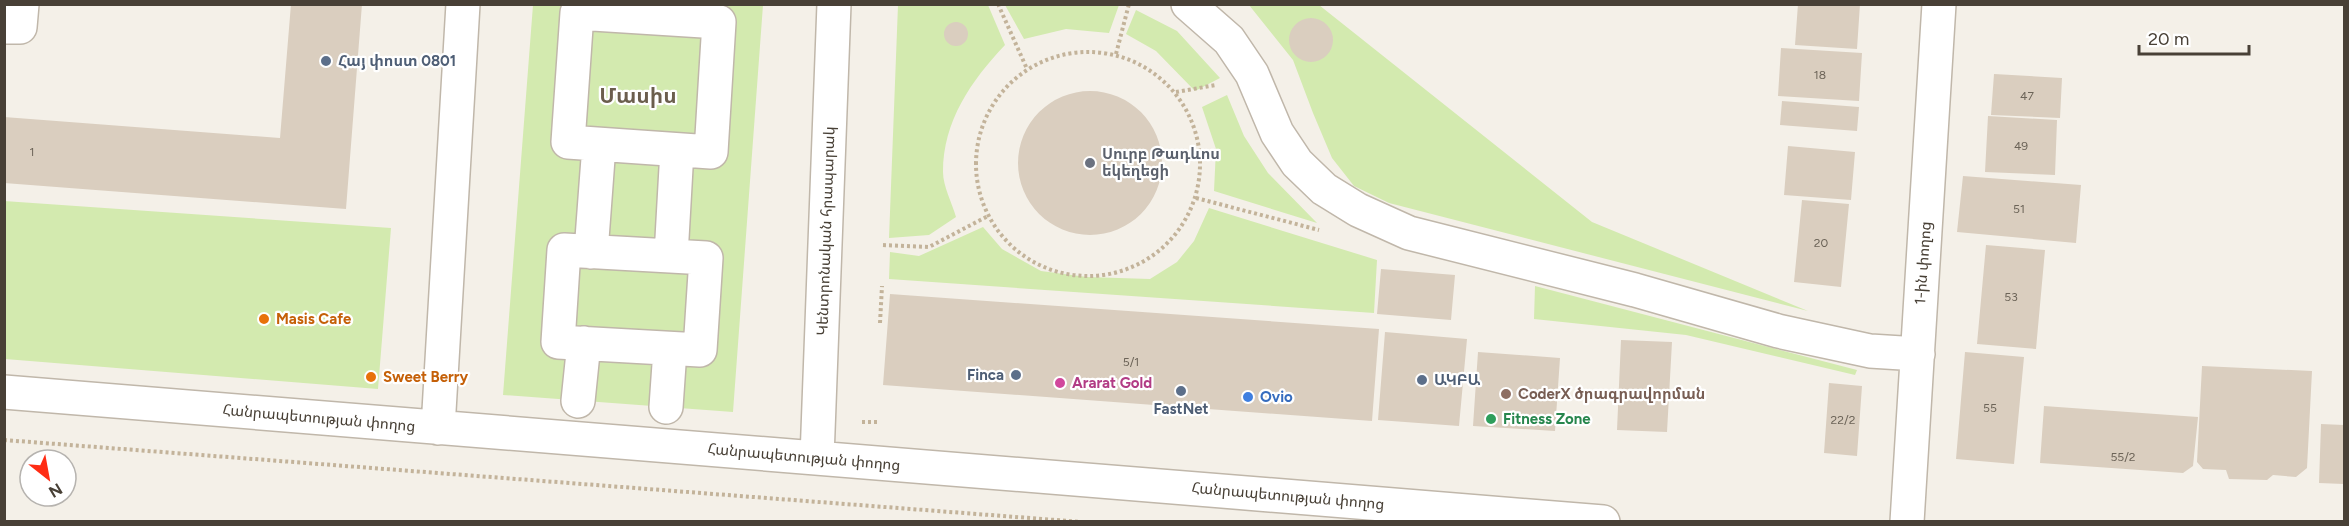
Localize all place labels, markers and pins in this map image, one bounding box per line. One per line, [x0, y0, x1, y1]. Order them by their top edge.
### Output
place label: Հայ փոստ 0801 [338, 52, 456, 70]
marker: Հայ փոստ 0801 [319, 54, 333, 68]
place label: Սուրբ Թադևոս եկեղեցի [1102, 145, 1220, 180]
marker: Սուրբ Թադևոս եկեղեցի [1083, 156, 1097, 170]
place label: Masis Cafe [276, 310, 352, 328]
marker: Masis Cafe [257, 312, 271, 326]
place label: Finca [967, 366, 1004, 384]
place label: Sweet Berry [383, 368, 468, 386]
marker: Finca [1009, 368, 1023, 382]
marker: Sweet Berry [364, 370, 378, 384]
place label: ԱԿԲԱ [1434, 371, 1481, 389]
marker: ԱԿԲԱ [1415, 373, 1429, 387]
place label: Ararat Gold [1072, 374, 1152, 392]
marker: Ararat Gold [1053, 376, 1067, 390]
marker: FastNet [1174, 384, 1188, 398]
place label: CoderX ծրագրավորման [1518, 385, 1705, 403]
marker: CoderX ծրագրավորման [1499, 387, 1513, 401]
place label: Ovio [1260, 388, 1293, 406]
marker: Ovio [1241, 390, 1255, 404]
place label: FastNet [1153, 400, 1209, 418]
place label: Fitness Zone [1503, 410, 1591, 428]
marker: Fitness Zone [1484, 412, 1498, 426]

